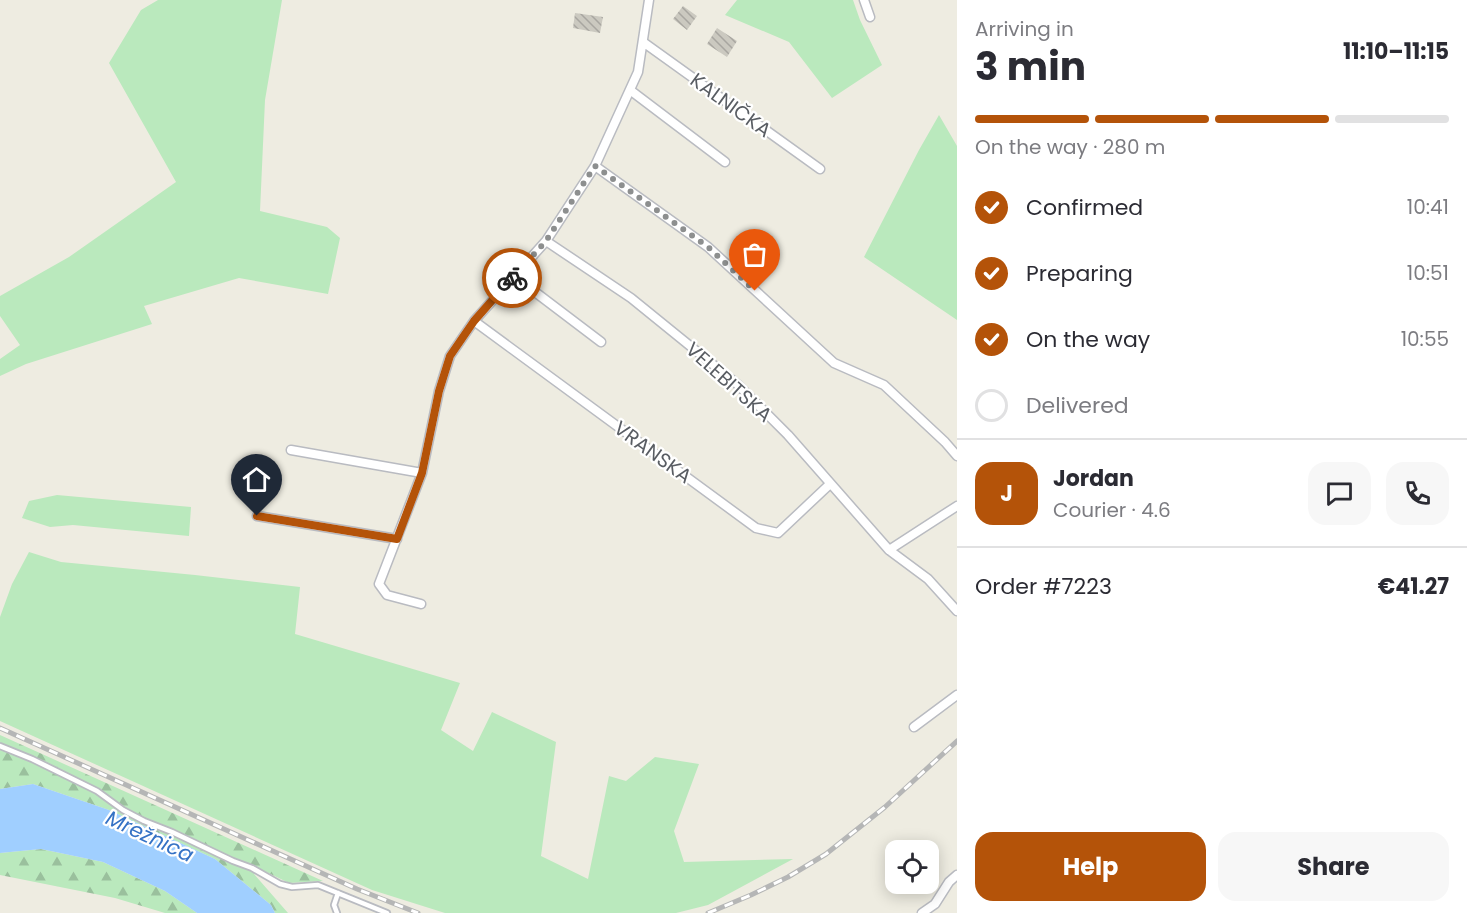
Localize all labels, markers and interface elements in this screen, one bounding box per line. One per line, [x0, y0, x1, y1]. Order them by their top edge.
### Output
text: Arriving in [975, 15, 1074, 43]
text: 11:10–11:15 [1343, 36, 1449, 67]
text: 3 min [975, 39, 1086, 94]
street label: KALNIČKA [685, 66, 777, 144]
text: On the way · 280 m [975, 133, 1165, 161]
icon: check [975, 191, 1008, 224]
text: Confirmed [1026, 192, 1143, 223]
text: 10:41 [1407, 193, 1449, 221]
pin [729, 229, 780, 291]
icon: bag [738, 238, 771, 271]
courier [482, 248, 542, 308]
icon: check [975, 257, 1008, 290]
text: Preparing [1026, 258, 1133, 289]
text: 10:51 [1407, 259, 1449, 287]
icon: bike [496, 262, 529, 295]
icon: check [975, 323, 1008, 356]
text: On the way [1026, 324, 1150, 355]
text: 10:55 [1401, 325, 1449, 353]
street label: VELEBITSKA [680, 335, 778, 429]
text: Delivered [1026, 390, 1129, 421]
street label: VRANSKA [608, 414, 698, 490]
pin [231, 454, 282, 516]
button: chat [1308, 462, 1371, 525]
button: phone [1386, 462, 1449, 525]
icon: home [240, 463, 273, 496]
text: Jordan [1053, 463, 1134, 494]
text: J [1000, 478, 1013, 509]
text: Courier · 4.6 [1053, 496, 1171, 524]
text: Order #7223 [975, 571, 1112, 602]
text: €41.27 [1378, 571, 1449, 602]
water label: Mrežnica [101, 803, 199, 869]
button: Help [975, 832, 1206, 901]
button: Share [1218, 832, 1449, 901]
map controls [885, 840, 939, 894]
button: locate [885, 840, 939, 894]

